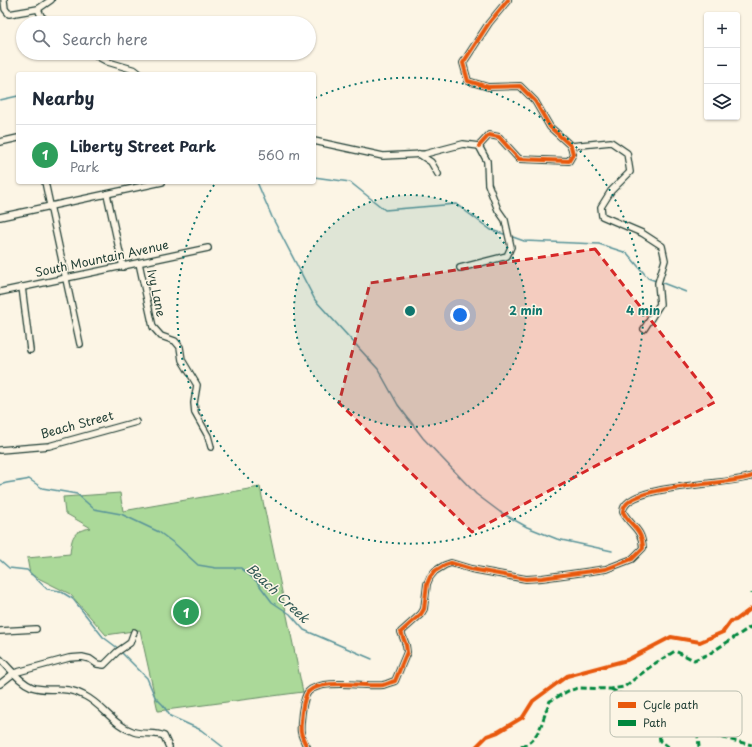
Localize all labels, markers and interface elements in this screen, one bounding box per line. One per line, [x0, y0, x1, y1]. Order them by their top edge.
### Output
map controls [704, 12, 740, 120]
button: + [704, 12, 740, 48]
search box [16, 16, 316, 60]
icon: search [30, 27, 52, 49]
text: Search here [62, 27, 148, 50]
button: − [704, 48, 740, 84]
button: layers [704, 84, 740, 120]
text: Nearby [32, 85, 94, 111]
text: Liberty Street Park [70, 134, 216, 157]
text: 1 [42, 145, 48, 164]
text: 560 m [258, 145, 300, 164]
text: Park [70, 157, 99, 176]
street label: South Mountain Avenue [33, 235, 170, 281]
street label: Ivy Lane [143, 267, 171, 319]
text: 2 min [509, 301, 543, 319]
text: 4 min [626, 301, 660, 319]
centre of rings [403, 304, 417, 318]
your location [450, 305, 470, 325]
street label: Beach Street [38, 406, 115, 442]
water label: Beach Creek [243, 558, 315, 628]
pin: 1 [173, 597, 199, 627]
legend [610, 691, 742, 737]
text: Cycle path [643, 696, 698, 713]
text: Path [643, 714, 667, 731]

